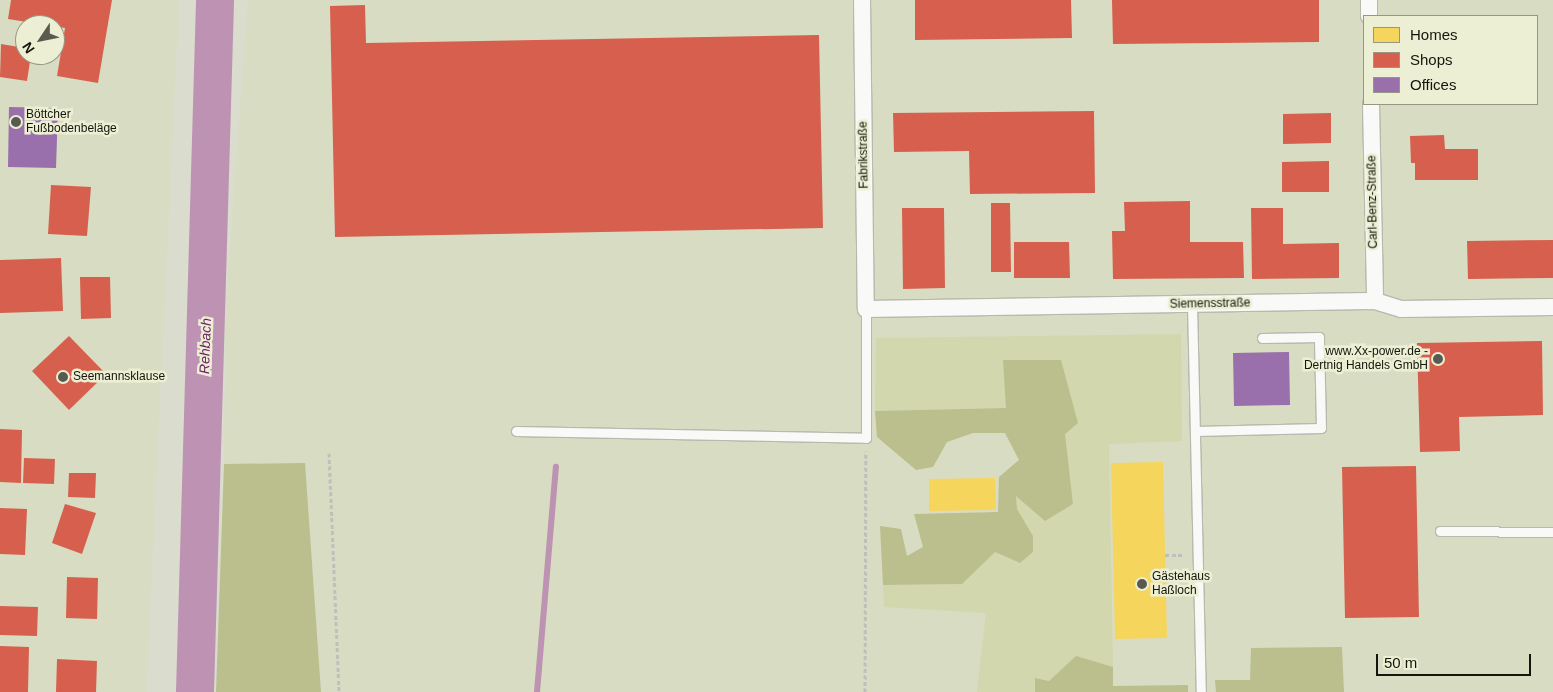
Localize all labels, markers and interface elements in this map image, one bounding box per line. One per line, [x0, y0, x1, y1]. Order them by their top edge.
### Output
north arrow [15, 15, 65, 65]
legend [1363, 15, 1538, 105]
text: Homes [1410, 26, 1458, 43]
text: N [19, 39, 38, 56]
text: Shops [1410, 51, 1453, 68]
text: Offices [1410, 76, 1456, 93]
place label: Böttcher Fußbodenbeläge [26, 108, 117, 136]
marker: Böttcher Fußbodenbeläge [10, 116, 22, 128]
street label: Fabrikstraße [856, 121, 872, 189]
street label: Carl-Benz-Straße [1365, 155, 1381, 249]
street label: Siemensstraße [1170, 296, 1250, 312]
water label: Rehbach [196, 318, 214, 374]
place label: www.Xx-power.de - Dertnig Handels GmbH [1304, 345, 1428, 373]
marker: www.Xx-power.de - Dertnig Handels GmbH [1432, 353, 1444, 365]
place label: Seemannsklause [73, 370, 165, 384]
marker: Seemannsklause [57, 371, 69, 383]
place label: Gästehaus Haßloch [1152, 570, 1210, 598]
marker: Gästehaus Haßloch [1136, 578, 1148, 590]
scale bar [1378, 644, 1533, 676]
text: 50 m [1384, 654, 1417, 671]

